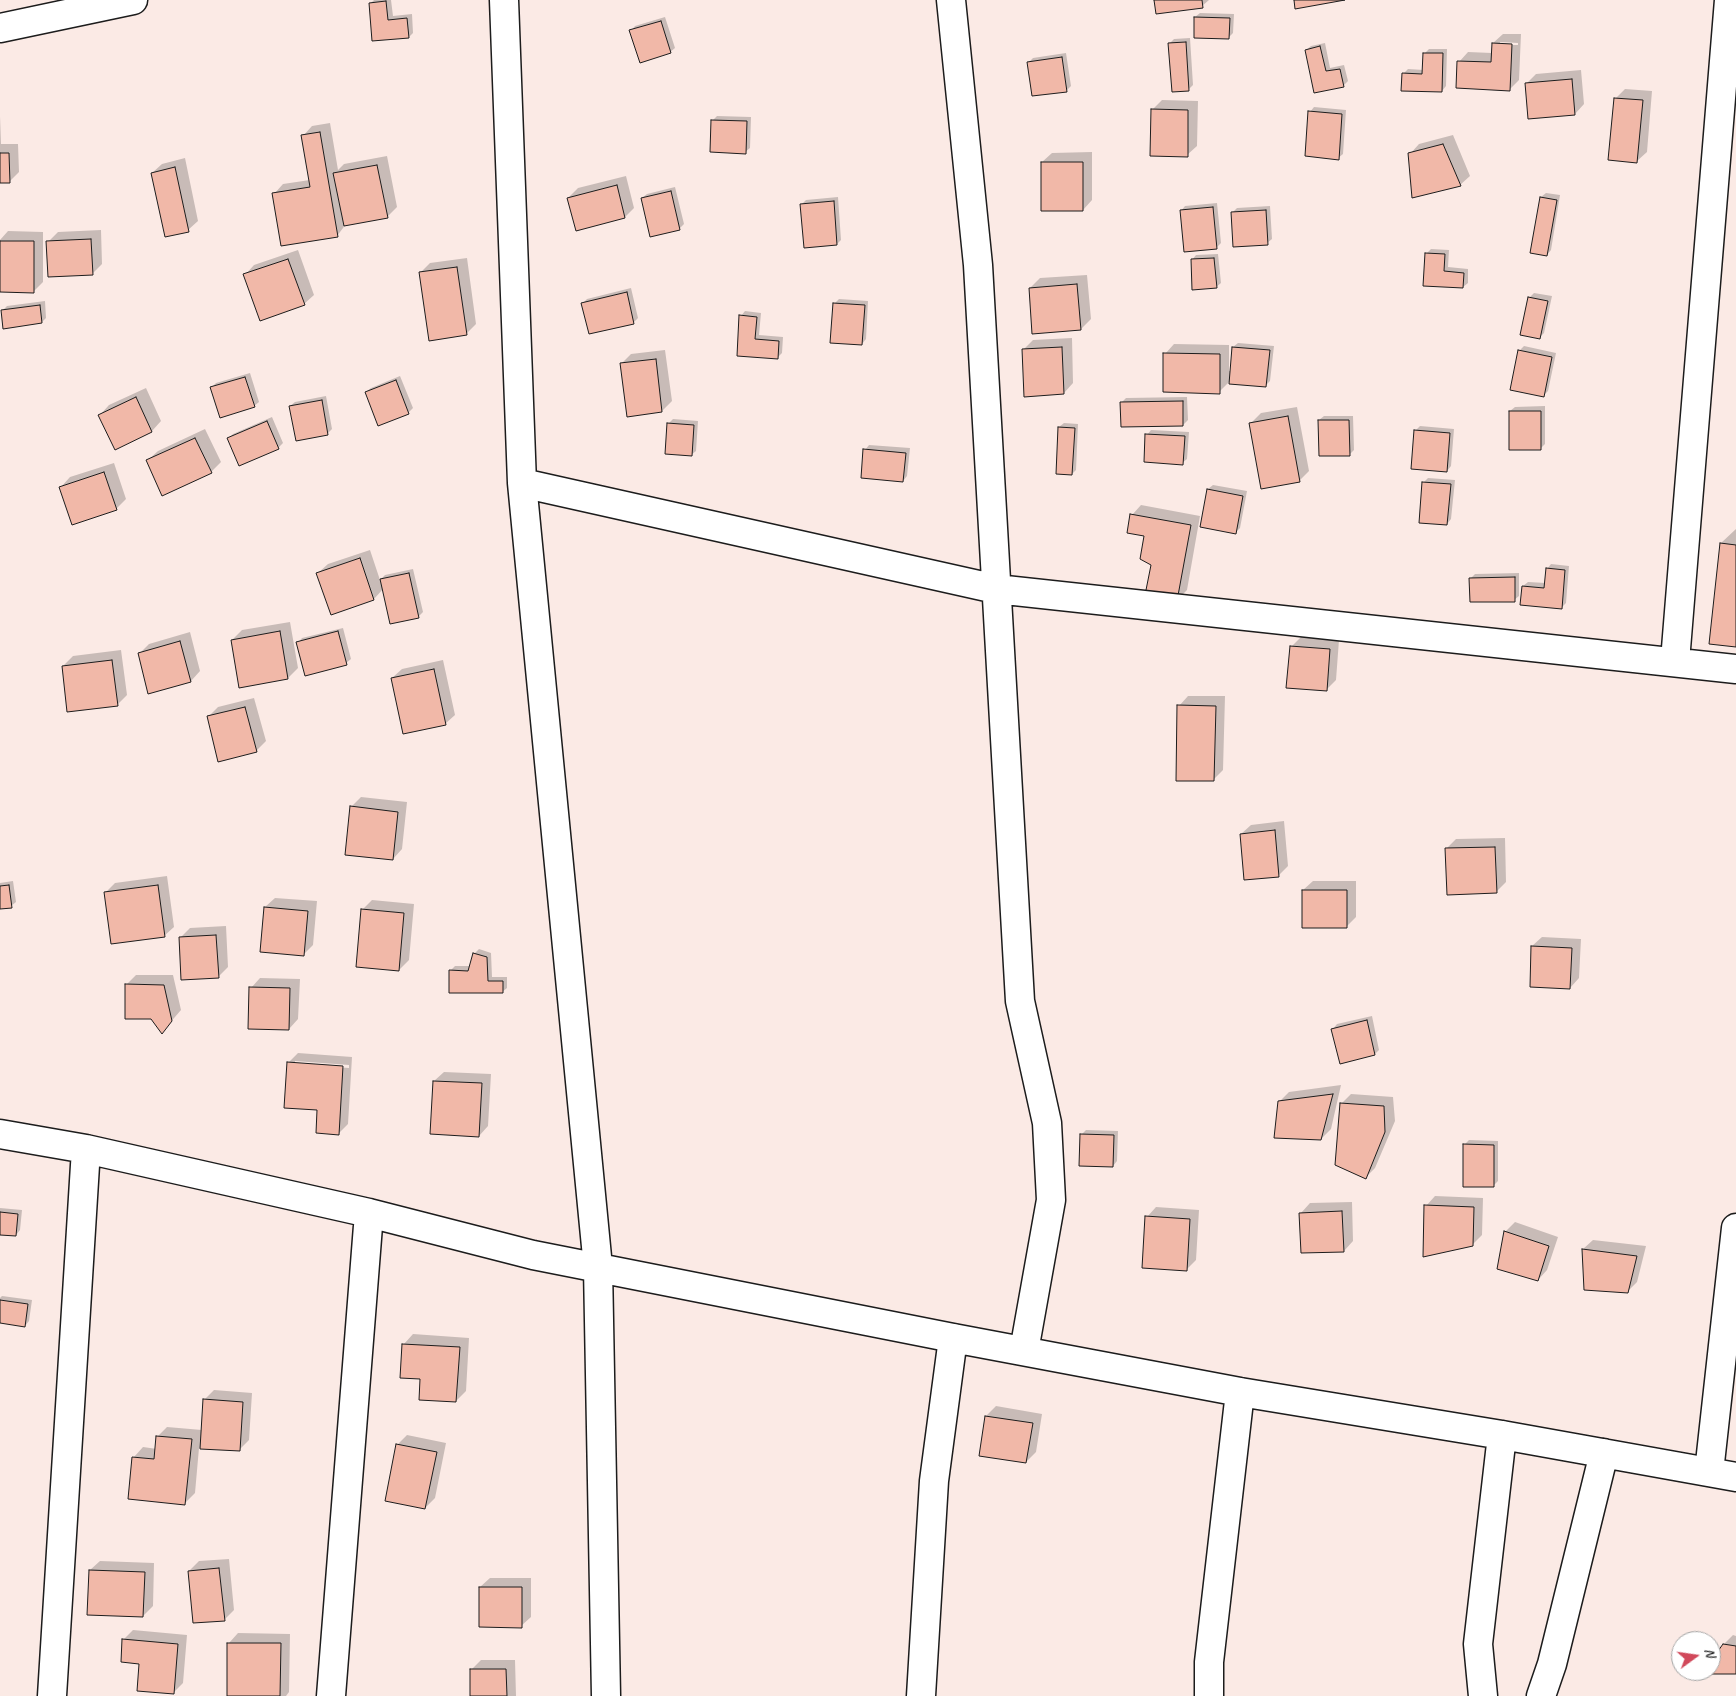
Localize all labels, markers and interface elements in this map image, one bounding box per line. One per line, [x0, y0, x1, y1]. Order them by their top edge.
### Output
north arrow [1671, 1631, 1721, 1681]
text: N [1701, 1646, 1719, 1659]

